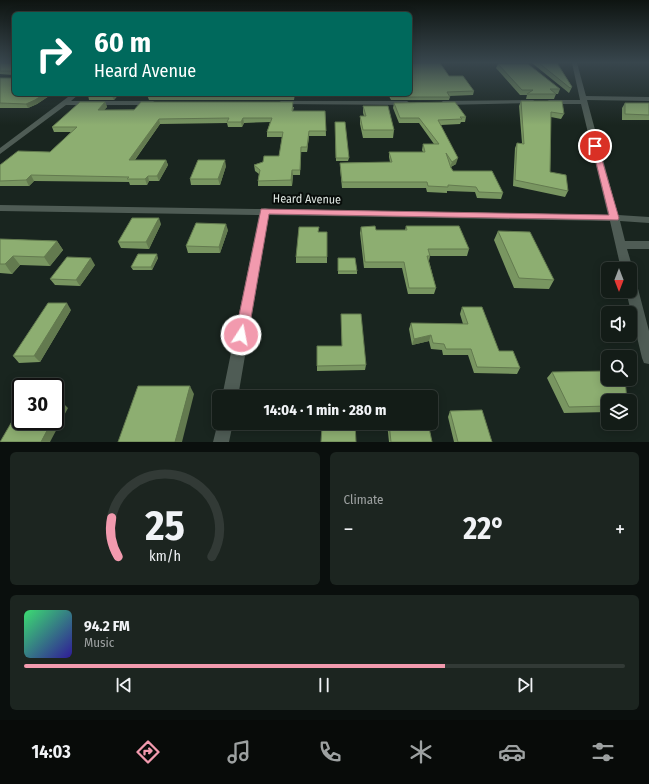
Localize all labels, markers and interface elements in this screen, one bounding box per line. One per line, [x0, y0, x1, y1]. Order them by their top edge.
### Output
text: 60 m [94, 26, 151, 59]
icon: right [28, 28, 80, 80]
text: Heard Avenue [94, 60, 196, 82]
pin [578, 129, 612, 163]
icon: arrive [584, 135, 606, 157]
street label: Heard Avenue [273, 191, 341, 207]
north arrow [601, 262, 637, 298]
map controls [601, 262, 637, 430]
button: sound [601, 306, 637, 342]
position arrow [220, 314, 262, 356]
button: search [601, 350, 637, 386]
speed limit sign: 30 [12, 378, 64, 430]
button: layers [601, 394, 637, 430]
text: 14:04 · 1 min · 280 m [263, 401, 387, 419]
text: Climate [344, 492, 384, 507]
text: 25 [144, 500, 185, 550]
text: 22° [463, 511, 505, 547]
text: − [344, 516, 353, 543]
text: + [615, 516, 625, 543]
text: km/h [149, 547, 181, 564]
text: 94.2 FM [84, 617, 130, 635]
text: Music [84, 635, 114, 650]
icon: previous [113, 674, 135, 696]
icon: pause [313, 674, 335, 696]
icon: next [514, 674, 536, 696]
icon: directions [134, 738, 162, 766]
icon: music [225, 738, 253, 766]
icon: phone [316, 738, 344, 766]
icon: climate [407, 738, 435, 766]
icon: car [498, 738, 526, 766]
icon: filters [589, 738, 617, 766]
text: 14:03 [32, 741, 71, 763]

